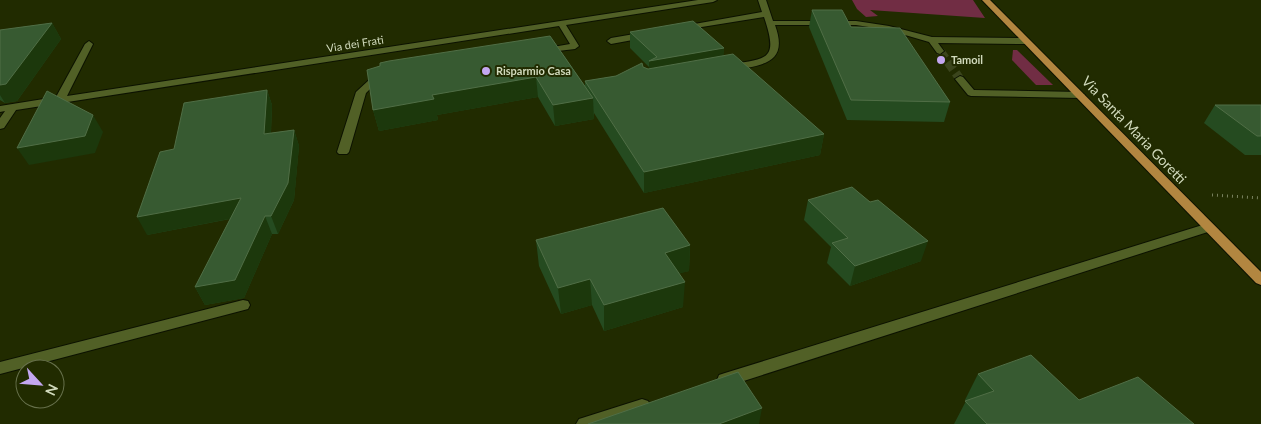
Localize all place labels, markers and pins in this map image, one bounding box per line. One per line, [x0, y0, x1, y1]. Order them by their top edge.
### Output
place label: Tamoil [951, 53, 983, 66]
marker: Tamoil [935, 54, 947, 66]
place label: Risparmio Casa [496, 64, 571, 77]
marker: Risparmio Casa [480, 65, 492, 77]

